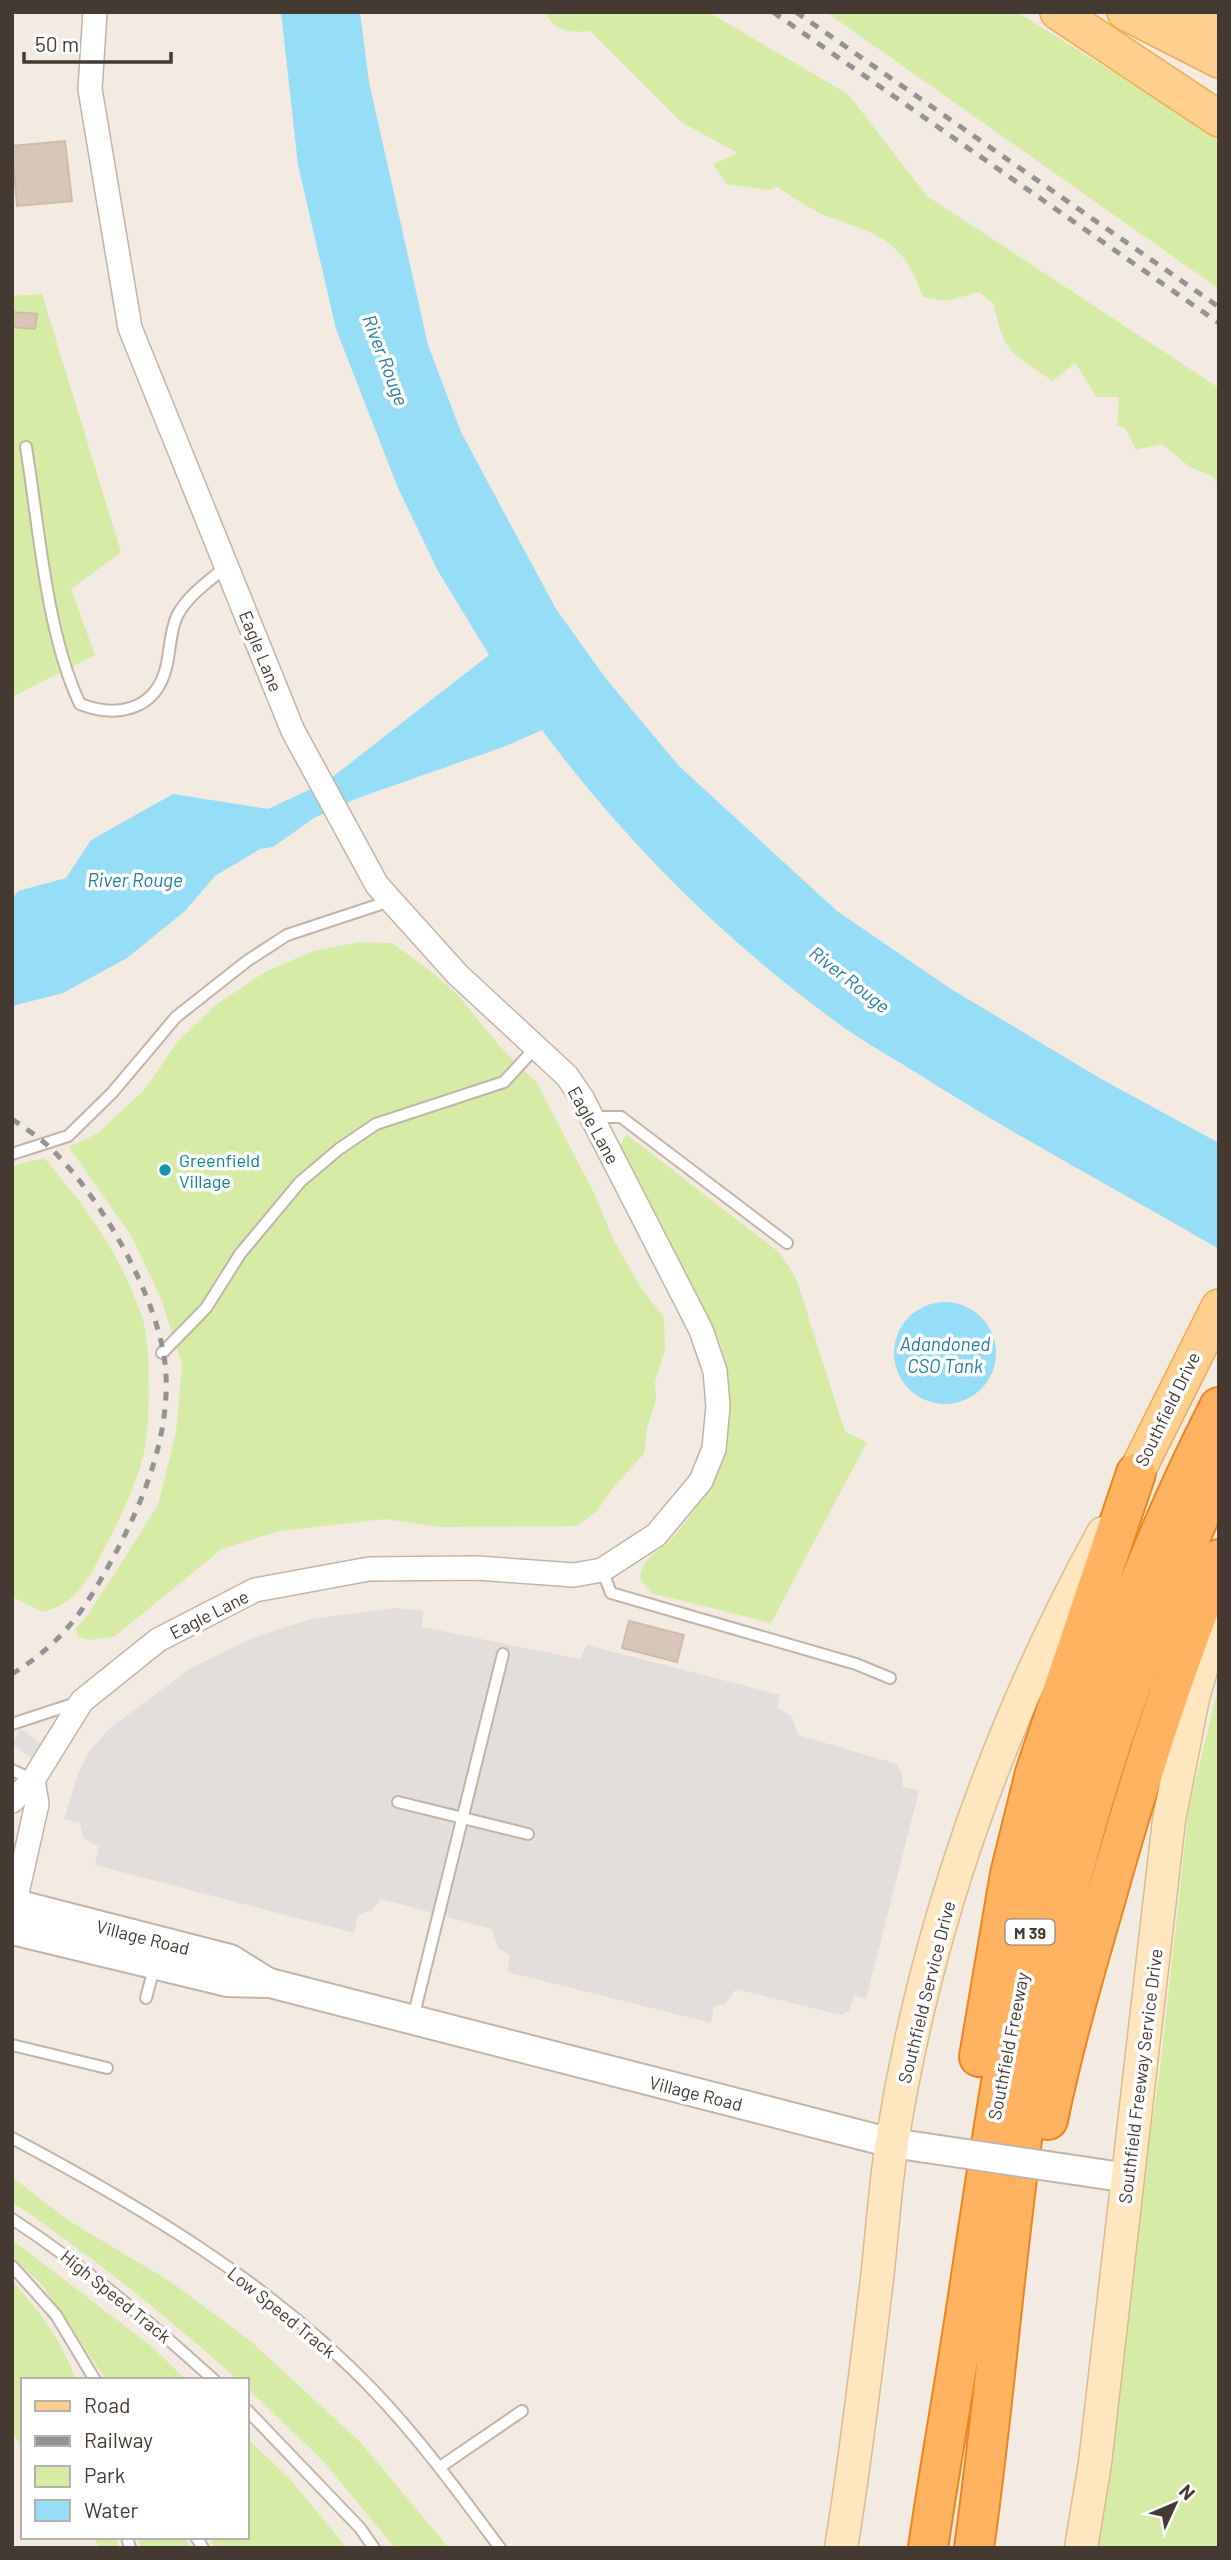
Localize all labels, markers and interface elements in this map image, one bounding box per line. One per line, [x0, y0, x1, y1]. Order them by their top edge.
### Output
scale bar [24, 21, 172, 65]
text: 50 m [35, 31, 79, 56]
water label: River Rouge [358, 311, 414, 409]
street label: Eagle Lane [235, 607, 287, 695]
water label: River Rouge [87, 868, 183, 891]
water label: River Rouge [805, 941, 895, 1018]
street label: Eagle Lane [564, 1082, 624, 1168]
place label: Greenfield Village [179, 1149, 260, 1192]
marker: Greenfield Village [157, 1162, 173, 1178]
water label: Adandoned CSO Tank [900, 1332, 990, 1377]
street label: Southfield Drive [1130, 1348, 1204, 1470]
street label: Eagle Lane [166, 1585, 252, 1643]
street label: Southfield Service Drive [893, 1898, 959, 2086]
street label: Village Road [94, 1915, 192, 1959]
road number: M 39 [1006, 1920, 1054, 1944]
street label: Southfield Freeway Service Drive [1113, 1947, 1167, 2205]
street label: Southfield Freeway [983, 1970, 1033, 2122]
street label: Village Road [647, 2071, 745, 2115]
street label: High Speed Track [56, 2245, 176, 2347]
street label: Low Speed Track [224, 2262, 340, 2362]
legend [21, 2378, 248, 2539]
text: Road [84, 2392, 130, 2417]
text: Railway [84, 2427, 153, 2452]
text: Park [84, 2462, 125, 2487]
north arrow [1140, 2469, 1210, 2539]
text: N [1175, 2479, 1200, 2504]
text: Water [84, 2497, 139, 2522]

